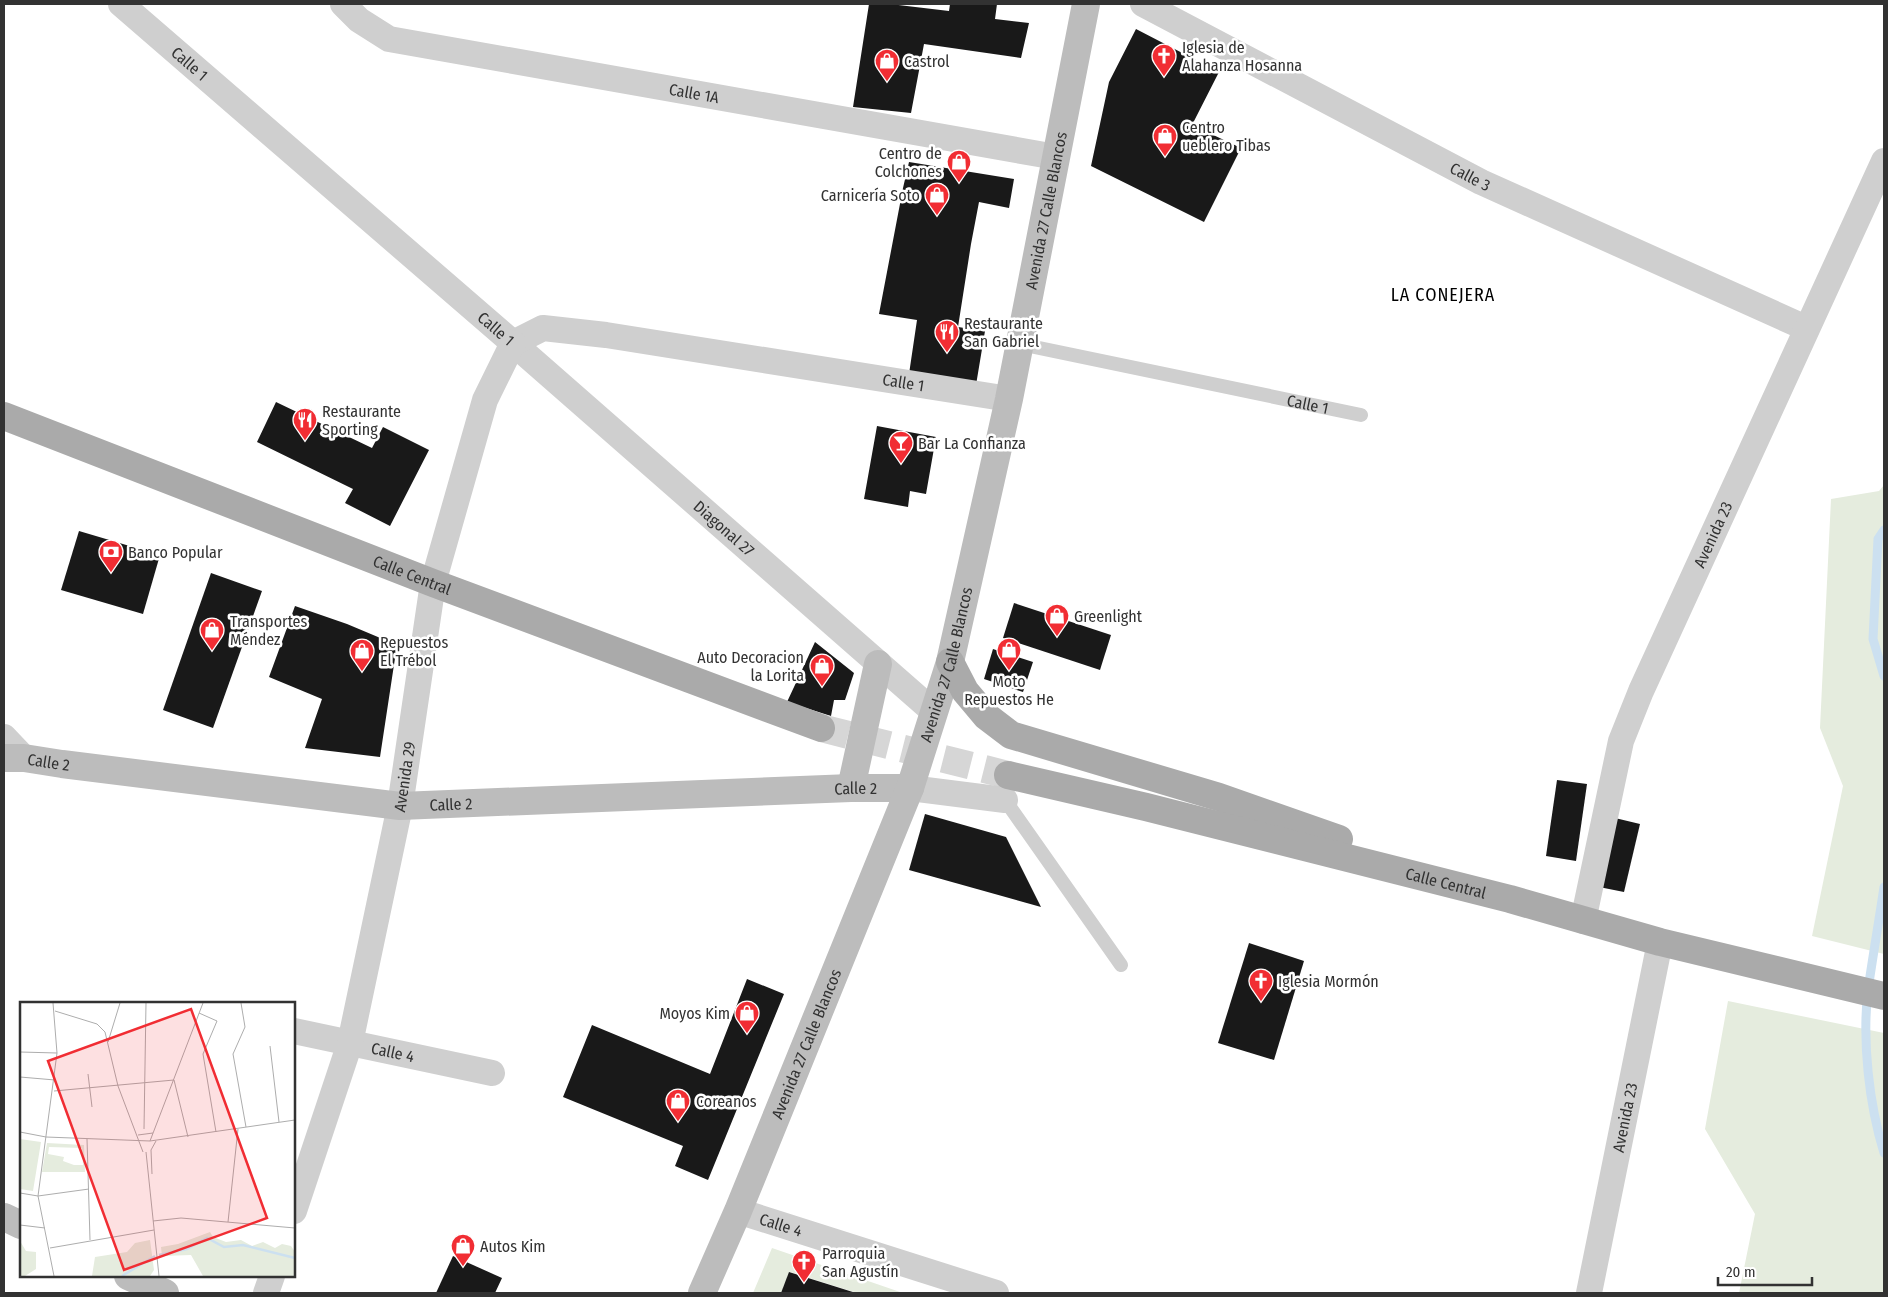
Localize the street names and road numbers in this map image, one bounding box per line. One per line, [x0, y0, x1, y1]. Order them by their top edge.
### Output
street label: Calle 1 [168, 43, 212, 84]
street label: Calle 1A [668, 79, 721, 107]
street label: Avenida 27 Calle Blancos [1021, 130, 1070, 291]
street label: Calle 3 [1447, 158, 1494, 195]
street label: Calle 1 [474, 308, 518, 349]
street label: Calle 1 [881, 370, 926, 395]
street label: Calle 1 [1285, 390, 1330, 418]
street label: Diagonal 27 [690, 496, 759, 560]
street label: Avenida 23 [1689, 499, 1736, 570]
street label: Calle Central [370, 551, 454, 598]
street label: Avenida 27 Calle Blancos [916, 585, 976, 744]
street label: Avenida 29 [390, 740, 419, 814]
street label: Calle 2 [26, 749, 71, 774]
street label: Calle 2 [834, 779, 877, 798]
street label: Calle 2 [429, 794, 473, 814]
street label: Calle Central [1404, 864, 1488, 902]
street label: Avenida 27 Calle Blancos [767, 966, 845, 1122]
street label: Calle 4 [370, 1038, 416, 1066]
street label: Avenida 23 [1608, 1081, 1641, 1154]
street label: Calle 4 [757, 1209, 805, 1240]

